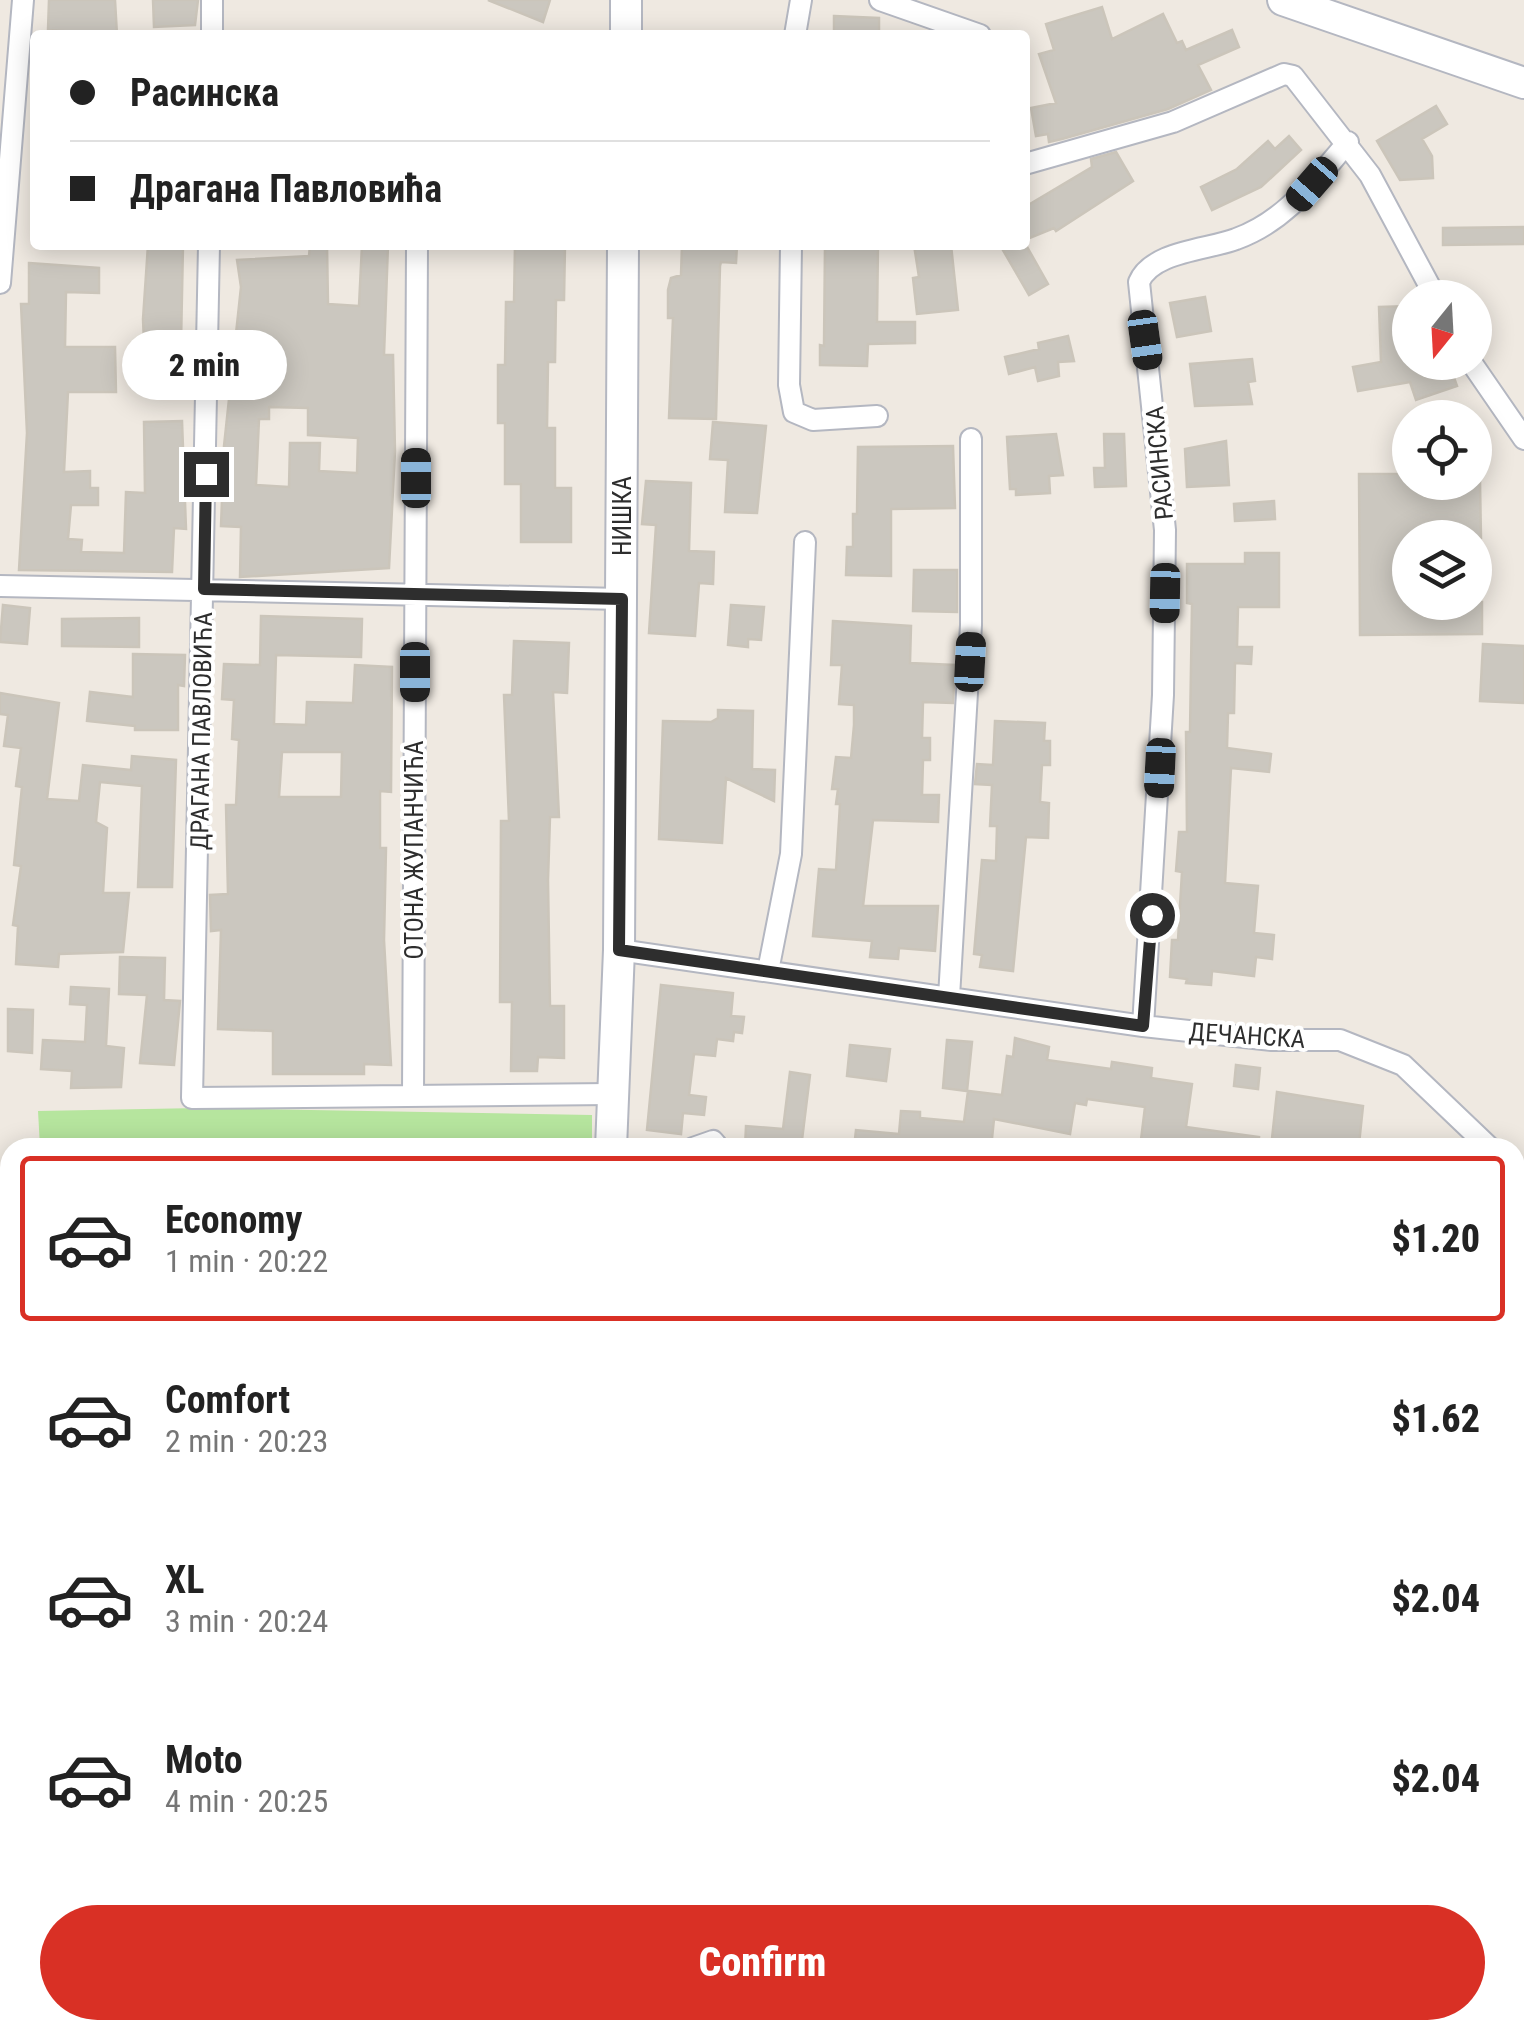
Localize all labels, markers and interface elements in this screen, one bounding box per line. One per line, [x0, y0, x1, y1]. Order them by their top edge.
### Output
text: Расинска [130, 71, 279, 115]
car [1281, 152, 1343, 216]
text: Драгана Павловића [130, 167, 442, 211]
north arrow [1392, 280, 1492, 380]
map controls [1392, 280, 1492, 620]
car [1126, 308, 1164, 372]
callout: 2 min [124, 329, 288, 399]
text: 2 min [169, 346, 240, 384]
button: locate [1392, 400, 1492, 500]
street label: РАСИНСКА [1140, 405, 1179, 521]
car [401, 448, 431, 508]
route end [184, 452, 229, 497]
street label: НИШКА [608, 476, 637, 556]
button: layers [1392, 520, 1492, 620]
car [1149, 563, 1181, 623]
street label: ДРАГАНА ПАВЛОВИЋА [185, 612, 218, 850]
car [953, 631, 987, 693]
car [400, 642, 430, 702]
car [1143, 737, 1177, 799]
street label: ОТОНА ЖУПАНЧИЋА [400, 740, 429, 960]
route start [1130, 893, 1175, 938]
street label: ДЕЧАНСКА [1188, 1017, 1306, 1054]
icon: car [45, 1194, 135, 1284]
text: Economy [165, 1198, 302, 1242]
text: $1.20 [1391, 1217, 1480, 1261]
text: 1 min · 20:22 [165, 1242, 328, 1280]
icon: car [45, 1374, 135, 1464]
text: Comfort [165, 1378, 290, 1422]
text: $1.62 [1391, 1397, 1480, 1441]
text: 2 min · 20:23 [165, 1422, 328, 1460]
icon: car [45, 1554, 135, 1644]
text: XL [165, 1558, 204, 1602]
text: $2.04 [1391, 1577, 1480, 1621]
text: 3 min · 20:24 [165, 1602, 328, 1640]
icon: car [45, 1734, 135, 1824]
text: Moto [165, 1738, 243, 1782]
text: $2.04 [1391, 1757, 1480, 1801]
text: 4 min · 20:25 [165, 1782, 328, 1820]
button: Confirm [40, 1905, 1485, 2020]

